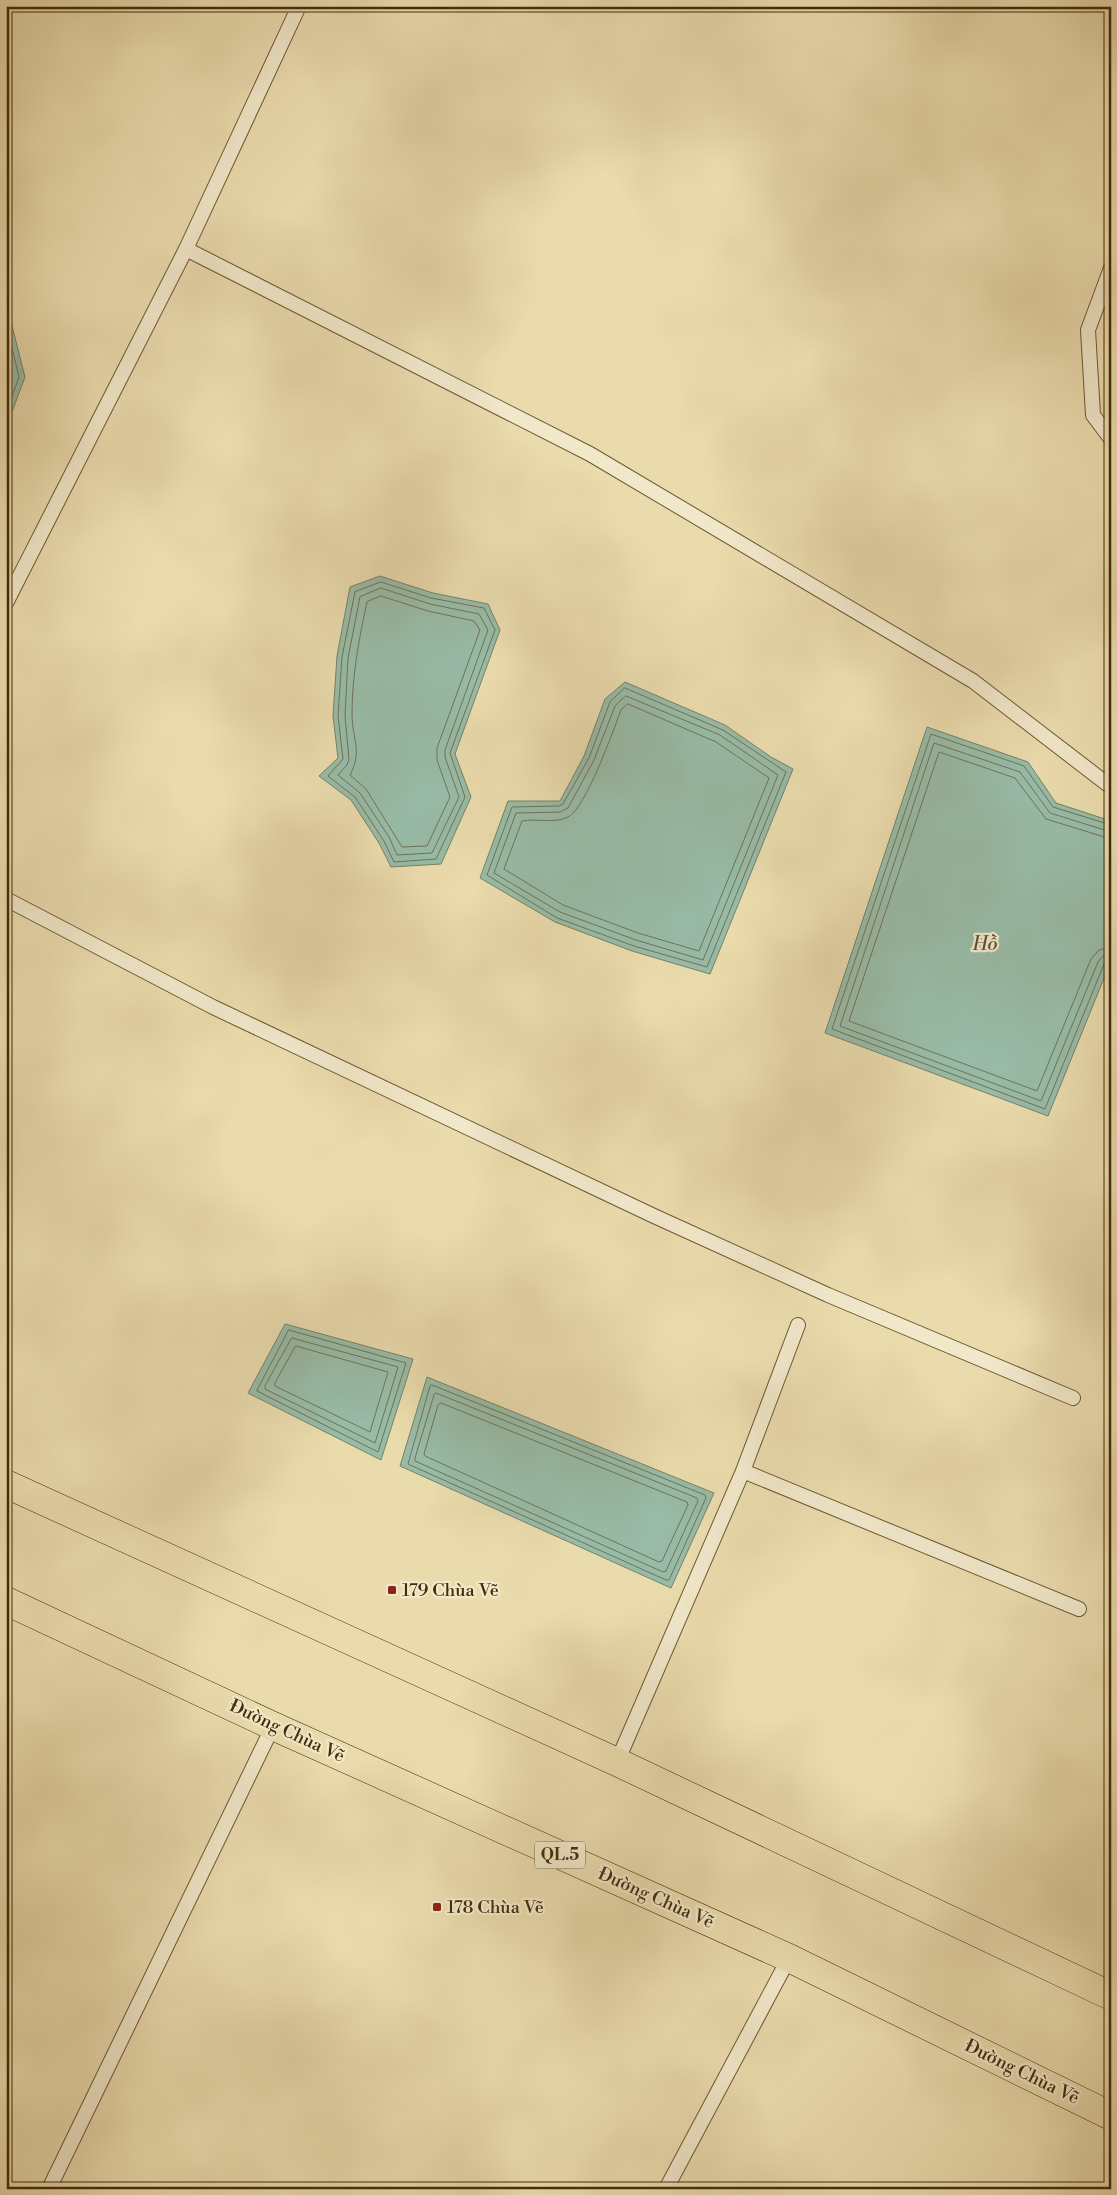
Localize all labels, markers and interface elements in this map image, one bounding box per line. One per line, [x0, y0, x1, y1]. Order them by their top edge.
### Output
water label: Hồ [972, 932, 997, 956]
place label: 179 Chùa Vẽ [402, 1579, 499, 1602]
marker: 179 Chùa Vẽ [386, 1584, 398, 1596]
street label: Đường Chùa Vẽ [226, 1694, 348, 1768]
road number: QL.5 [535, 1842, 585, 1868]
street label: Đường Chùa Vẽ [594, 1862, 718, 1934]
place label: 178 Chùa Vẽ [447, 1896, 544, 1919]
marker: 178 Chùa Vẽ [431, 1901, 443, 1913]
street label: Đường Chùa Vẽ [961, 2034, 1083, 2110]

